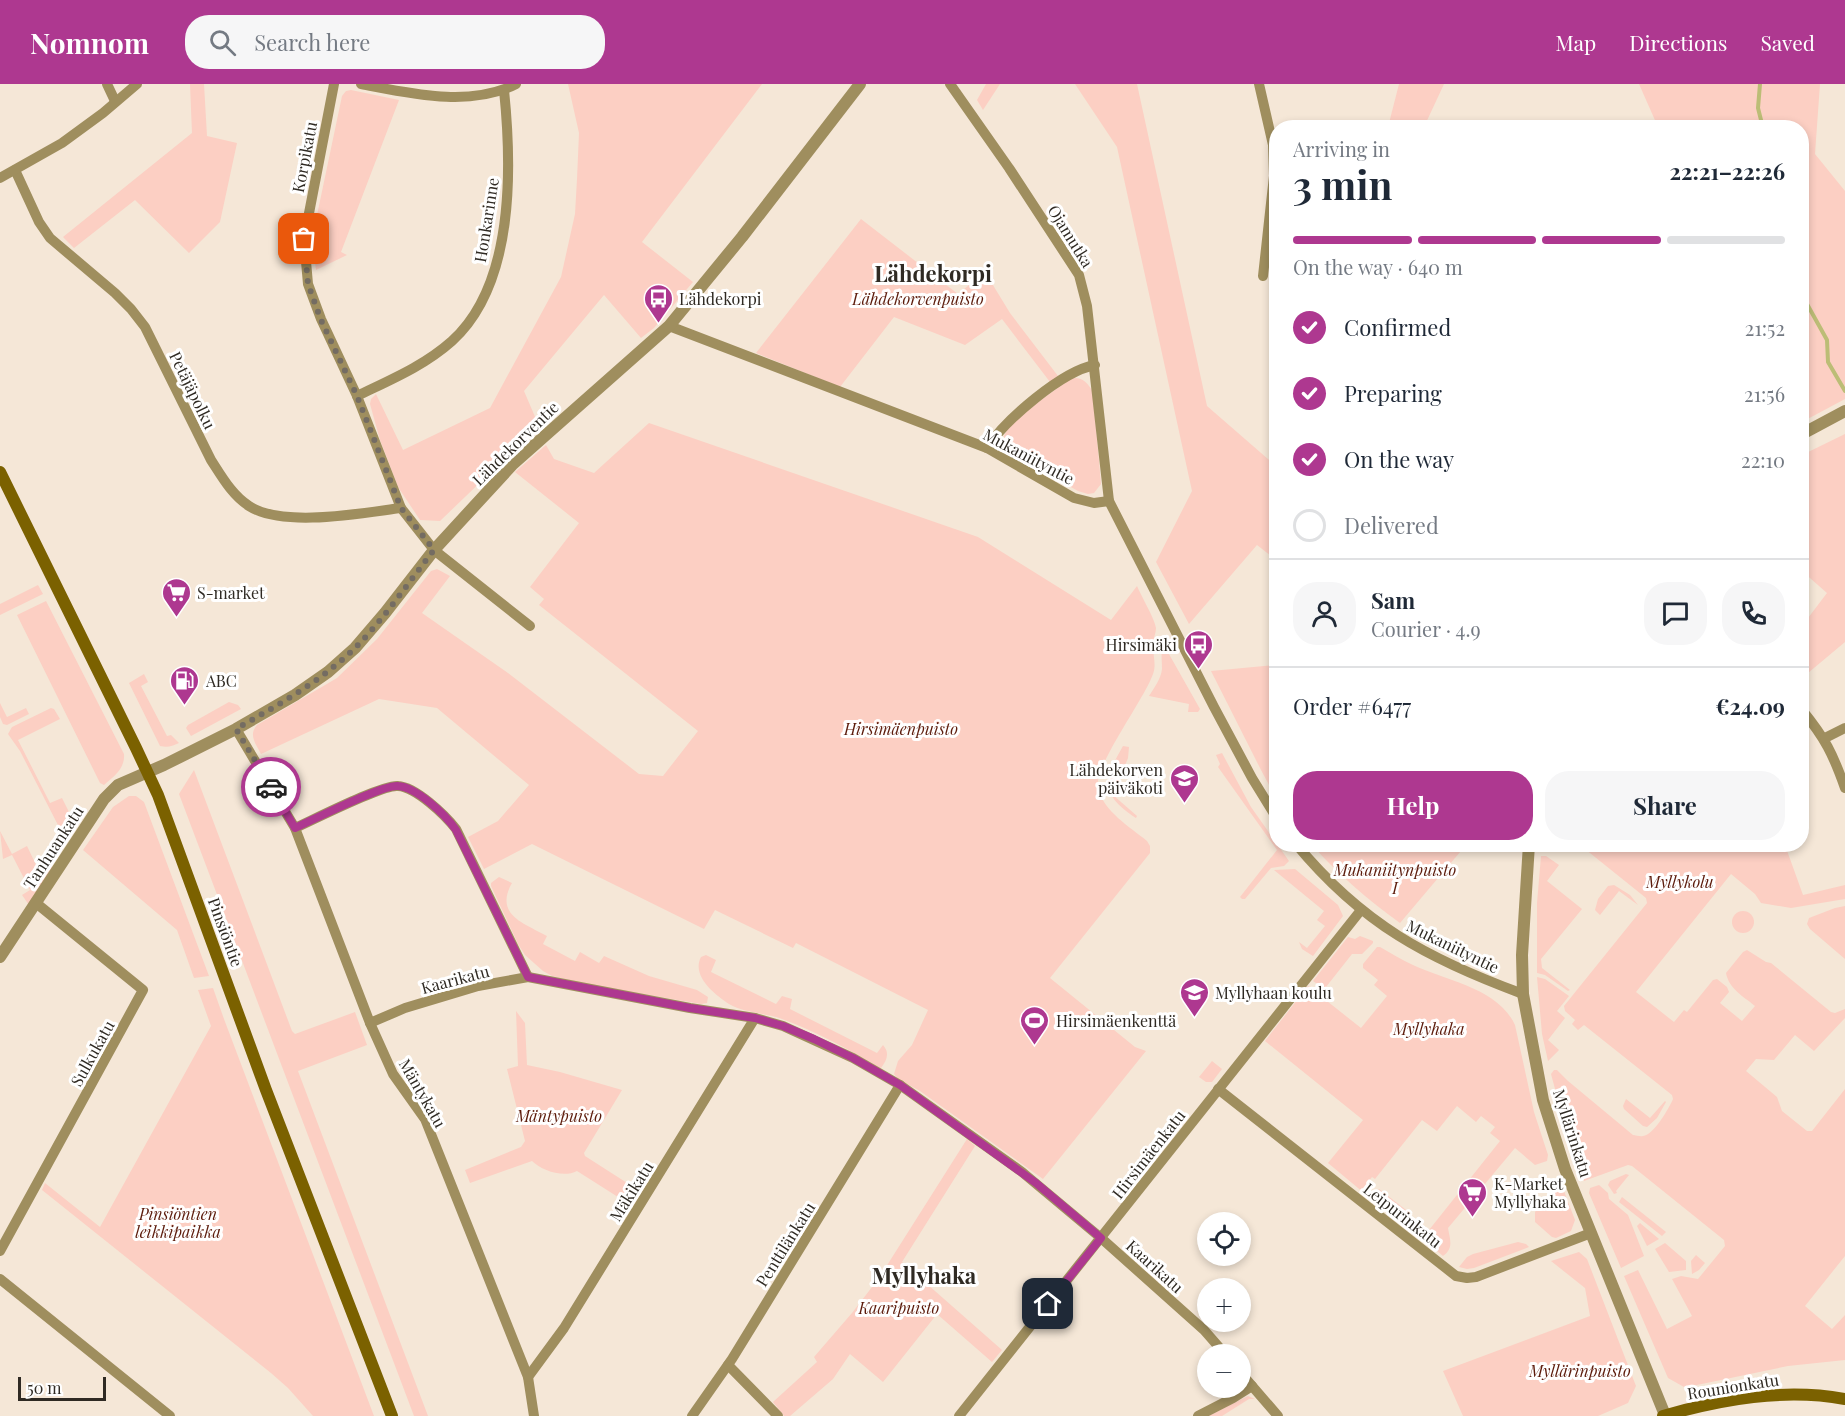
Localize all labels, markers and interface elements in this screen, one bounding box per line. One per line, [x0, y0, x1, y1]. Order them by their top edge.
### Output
search box [185, 15, 605, 69]
text: Nomnom [30, 24, 149, 61]
icon: search [206, 26, 239, 59]
text: Search here [254, 27, 371, 57]
text: Map [1555, 28, 1596, 56]
text: Directions [1629, 28, 1727, 56]
text: Saved [1760, 28, 1815, 56]
street label: Korpikatu [287, 120, 321, 194]
text: Arriving in [1293, 135, 1390, 162]
text: 22:21–22:26 [1670, 156, 1785, 186]
text: 3 min [1293, 158, 1392, 210]
street label: Honkarinne [469, 176, 503, 264]
street label: Ojamutka [1044, 201, 1098, 271]
pin [278, 213, 329, 264]
icon: bag [287, 222, 320, 255]
text: On the way · 640 m [1293, 253, 1463, 280]
district label: Lähdekorpi [874, 258, 992, 288]
bus stop icon: Lähdekorpi [642, 282, 674, 324]
place label: Lähdekorpi [679, 288, 762, 309]
park label: Lähdekorvenpuisto [851, 288, 984, 309]
icon: check [1293, 311, 1326, 344]
text: Confirmed [1344, 312, 1451, 342]
text: 21:52 [1745, 314, 1785, 341]
street label: Petäjäpolku [165, 348, 221, 432]
icon: check [1293, 377, 1326, 410]
text: Preparing [1344, 378, 1442, 408]
text: 21:56 [1744, 380, 1785, 407]
street label: Lähdekorventie [467, 396, 563, 490]
street label: Mukaniityntie [980, 423, 1078, 489]
icon: check [1293, 443, 1326, 476]
text: On the way [1344, 444, 1454, 474]
text: 22:10 [1741, 446, 1785, 473]
text: Delivered [1344, 510, 1439, 540]
supermarket icon: S-market [160, 576, 192, 618]
place label: S-market [197, 582, 265, 603]
button: person [1293, 582, 1356, 645]
button: chat [1644, 582, 1707, 645]
button: phone [1722, 582, 1785, 645]
text: Sam [1371, 585, 1415, 615]
text: Courier · 4.9 [1371, 615, 1481, 642]
bus stop icon: Hirsimäki [1182, 628, 1214, 670]
place label: Hirsimäki [1106, 634, 1177, 655]
fuel station icon: ABC [169, 664, 201, 706]
place label: ABC [205, 670, 237, 691]
text: Order #6477 [1293, 691, 1411, 721]
text: €24.09 [1716, 691, 1785, 721]
park label: Hirsimäenpuisto [843, 718, 958, 739]
courier [241, 757, 301, 817]
place label: Lähdekorven päiväkoti [1069, 759, 1163, 798]
school or university icon: Lähdekorven päiväkoti [1168, 762, 1200, 804]
icon: car [255, 771, 288, 804]
button: Help [1293, 771, 1533, 840]
button: Share [1545, 771, 1785, 840]
street label: Tanhuankatu [18, 801, 88, 893]
park label: Mukaniitynpuisto I [1333, 859, 1457, 898]
park label: Myllykolu [1645, 871, 1714, 892]
street label: Pinsiöntie [204, 894, 248, 970]
street label: Mukaniityntie [1403, 915, 1503, 977]
street label: Kaarikatu [419, 960, 491, 998]
school or university icon: Myllyhaan koulu [1178, 976, 1210, 1018]
place label: Myllyhaan koulu [1215, 982, 1332, 1003]
sports icon: Hirsimäenkenttä [1019, 1004, 1051, 1046]
place label: Hirsimäenkenttä [1056, 1010, 1176, 1031]
street label: Sulkukatu [65, 1016, 119, 1090]
park label: Myllyhaka [1392, 1018, 1465, 1039]
street label: Mäntykatu [395, 1055, 451, 1131]
street label: Myllärinkatu [1549, 1086, 1597, 1180]
park label: Mäntypuisto [515, 1105, 602, 1126]
street label: Hirsimäenkatu [1107, 1105, 1189, 1203]
street label: Mäkikatu [604, 1157, 658, 1225]
place label: K-Market Myllyhaka [1494, 1173, 1566, 1212]
supermarket icon: K-Market Myllyhaka [1457, 1176, 1489, 1218]
street label: Leipurinkatu [1360, 1178, 1446, 1252]
street label: Penttilänkatu [751, 1198, 819, 1290]
park label: Pinsiöntien leikkipaikka [135, 1203, 221, 1242]
map controls [1197, 1212, 1251, 1398]
button: locate [1197, 1212, 1251, 1266]
street label: Kaarikatu [1122, 1235, 1188, 1297]
district label: Myllyhaka [872, 1260, 977, 1290]
pin [1022, 1278, 1073, 1329]
button: + [1197, 1278, 1251, 1332]
icon: home [1031, 1287, 1064, 1320]
park label: Kaaripuisto [858, 1297, 940, 1318]
button: − [1197, 1344, 1251, 1398]
park label: Myllärinpuisto [1528, 1360, 1631, 1381]
street label: Rounionkatu [1686, 1368, 1780, 1404]
scale bar [18, 1374, 106, 1402]
text: 50 m [27, 1377, 61, 1398]

